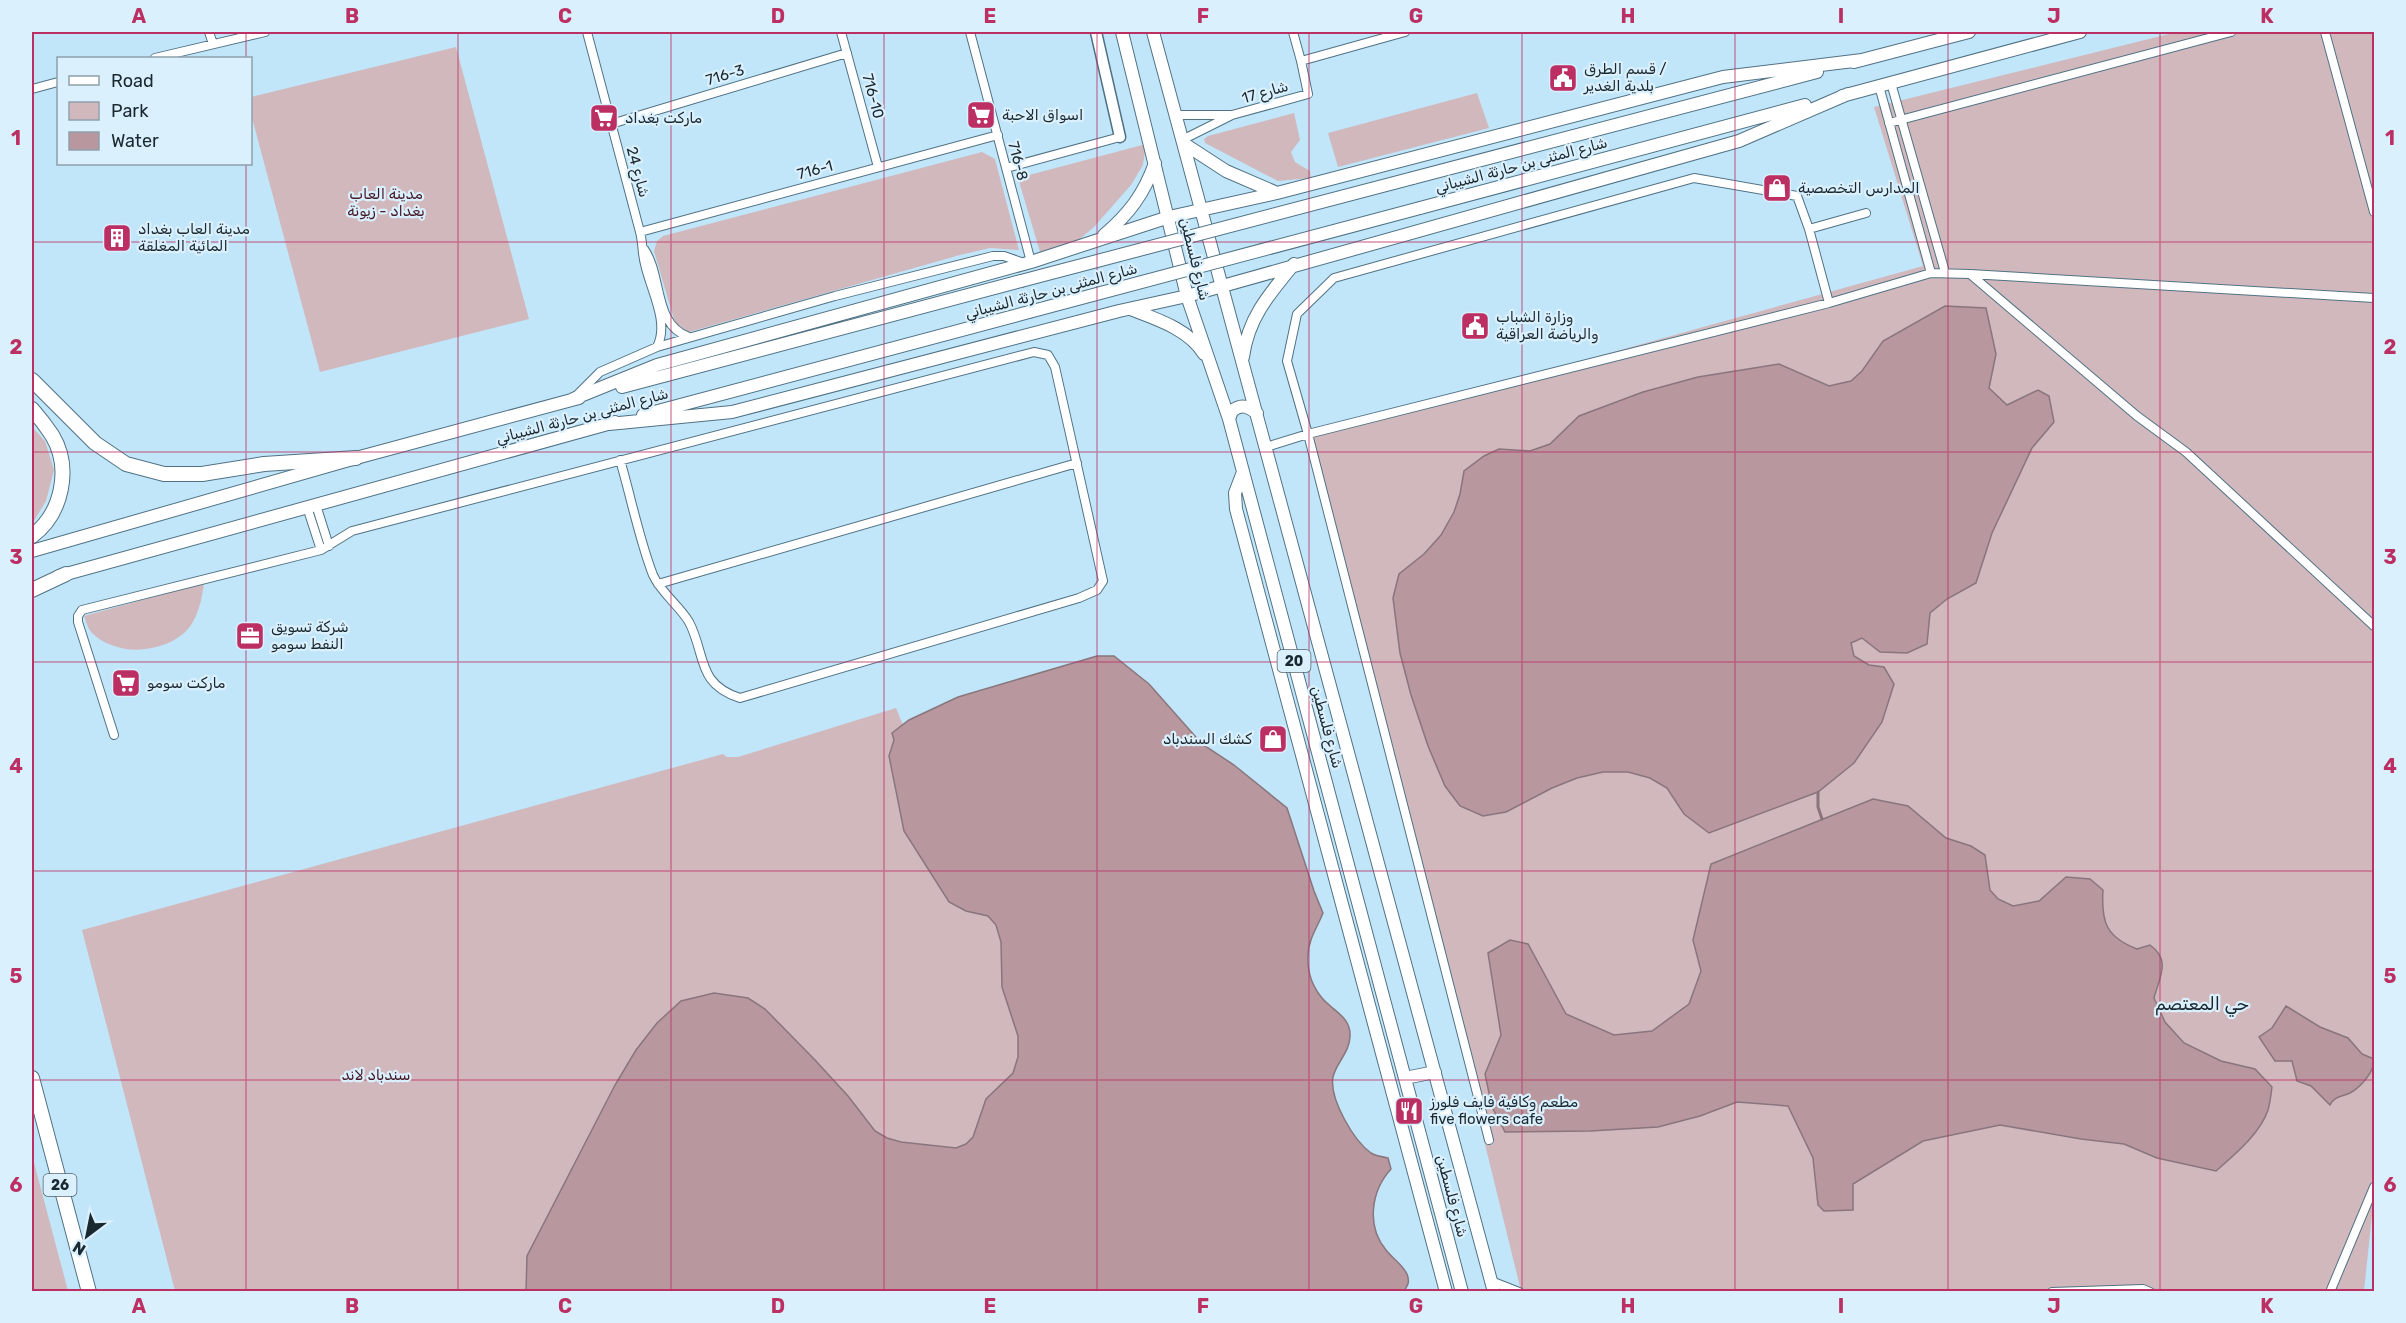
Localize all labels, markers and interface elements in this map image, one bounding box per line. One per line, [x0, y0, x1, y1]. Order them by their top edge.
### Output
text: A [132, 4, 147, 28]
text: B [345, 4, 359, 28]
text: C [558, 4, 572, 28]
text: D [771, 4, 785, 28]
text: E [984, 4, 996, 28]
text: F [1197, 4, 1209, 28]
text: G [1409, 4, 1423, 28]
text: H [1621, 4, 1635, 28]
text: I [1838, 4, 1844, 28]
text: J [2047, 4, 2061, 28]
text: K [2260, 4, 2274, 28]
legend [57, 57, 252, 165]
place label: قسم الطرق / بلدية الغدير [1583, 60, 1667, 95]
street label: 716-3 [704, 61, 746, 89]
public building icon: قسم الطرق / بلدية الغدير [1547, 62, 1579, 94]
text: Road [111, 70, 154, 92]
street label: 716-10 [858, 72, 888, 120]
street label: شارع 17 [1240, 77, 1291, 109]
supermarket icon: اسواق الاحبة [965, 99, 997, 131]
text: Park [111, 100, 149, 122]
supermarket icon: ماركت بغداد [588, 102, 620, 134]
place label: اسواق الاحبة [1002, 106, 1083, 124]
place label: ماركت بغداد [625, 109, 702, 127]
text: 1 [11, 126, 21, 150]
text: 1 [2385, 126, 2395, 150]
text: Water [111, 130, 159, 152]
street label: شارع المثنى بن حارثة الشيباني [1433, 133, 1610, 200]
street label: 716-8 [1004, 139, 1032, 183]
street label: شارع 24 [621, 145, 653, 200]
street label: 716-1 [795, 157, 835, 183]
shop icon: المدارس التخصصية [1761, 172, 1793, 204]
place label: المدارس التخصصية [1798, 179, 1920, 197]
park label: مدينة العاب بغداد - زيونة [347, 185, 425, 220]
street label: شارع فلسطين [1174, 216, 1214, 303]
place label: مدينة العاب بغداد المائية المغلقة [138, 220, 250, 255]
building icon: مدينة العاب بغداد المائية المغلقة [101, 222, 133, 254]
street label: شارع المثنى بن حارثة الشيباني [963, 259, 1140, 326]
place label: وزارة الشباب والرياضة العراقية [1496, 308, 1599, 344]
public building icon: وزارة الشباب والرياضة العراقية [1459, 310, 1491, 342]
text: 2 [10, 335, 23, 359]
text: 2 [2384, 335, 2397, 359]
street label: شارع المثنى بن حارثة الشيباني [494, 384, 671, 451]
text: 3 [9, 545, 23, 569]
text: 3 [2383, 545, 2397, 569]
place label: شركة تسويق النفط سومو [271, 618, 349, 653]
office icon: شركة تسويق النفط سومو [234, 620, 266, 652]
road number: 20 [1278, 650, 1310, 672]
supermarket icon: ماركت سومو [110, 667, 142, 699]
place label: ماركت سومو [147, 674, 225, 692]
street label: شارع فلسطين [1305, 684, 1347, 771]
shop icon: كشك السندباد [1257, 723, 1289, 755]
place label: كشك السندباد [1163, 730, 1252, 748]
text: 4 [9, 754, 23, 778]
text: 4 [2383, 754, 2397, 778]
text: 5 [10, 964, 23, 988]
text: 5 [2384, 964, 2397, 988]
district label: حي المعتصم [2155, 993, 2249, 1017]
park label: سندباد لاند [341, 1066, 411, 1084]
place label: مطعم وكافية فايف فلورز five flowers cafe [1429, 1093, 1578, 1128]
restaurant icon: مطعم وكافية فايف فلورز five flowers cafe [1393, 1095, 1425, 1127]
street label: شارع فلسطين [1430, 1153, 1472, 1240]
text: 6 [9, 1173, 23, 1197]
text: 6 [2383, 1173, 2397, 1197]
road number: 26 [44, 1174, 76, 1196]
north arrow [57, 1206, 117, 1266]
text: N [69, 1237, 89, 1259]
text: A [132, 1294, 147, 1318]
text: B [345, 1294, 359, 1318]
text: C [558, 1294, 572, 1318]
text: D [771, 1294, 785, 1318]
text: E [984, 1294, 996, 1318]
text: F [1197, 1294, 1209, 1318]
text: G [1409, 1294, 1423, 1318]
text: H [1621, 1294, 1635, 1318]
text: I [1838, 1294, 1844, 1318]
text: J [2047, 1294, 2061, 1318]
text: K [2260, 1294, 2274, 1318]

